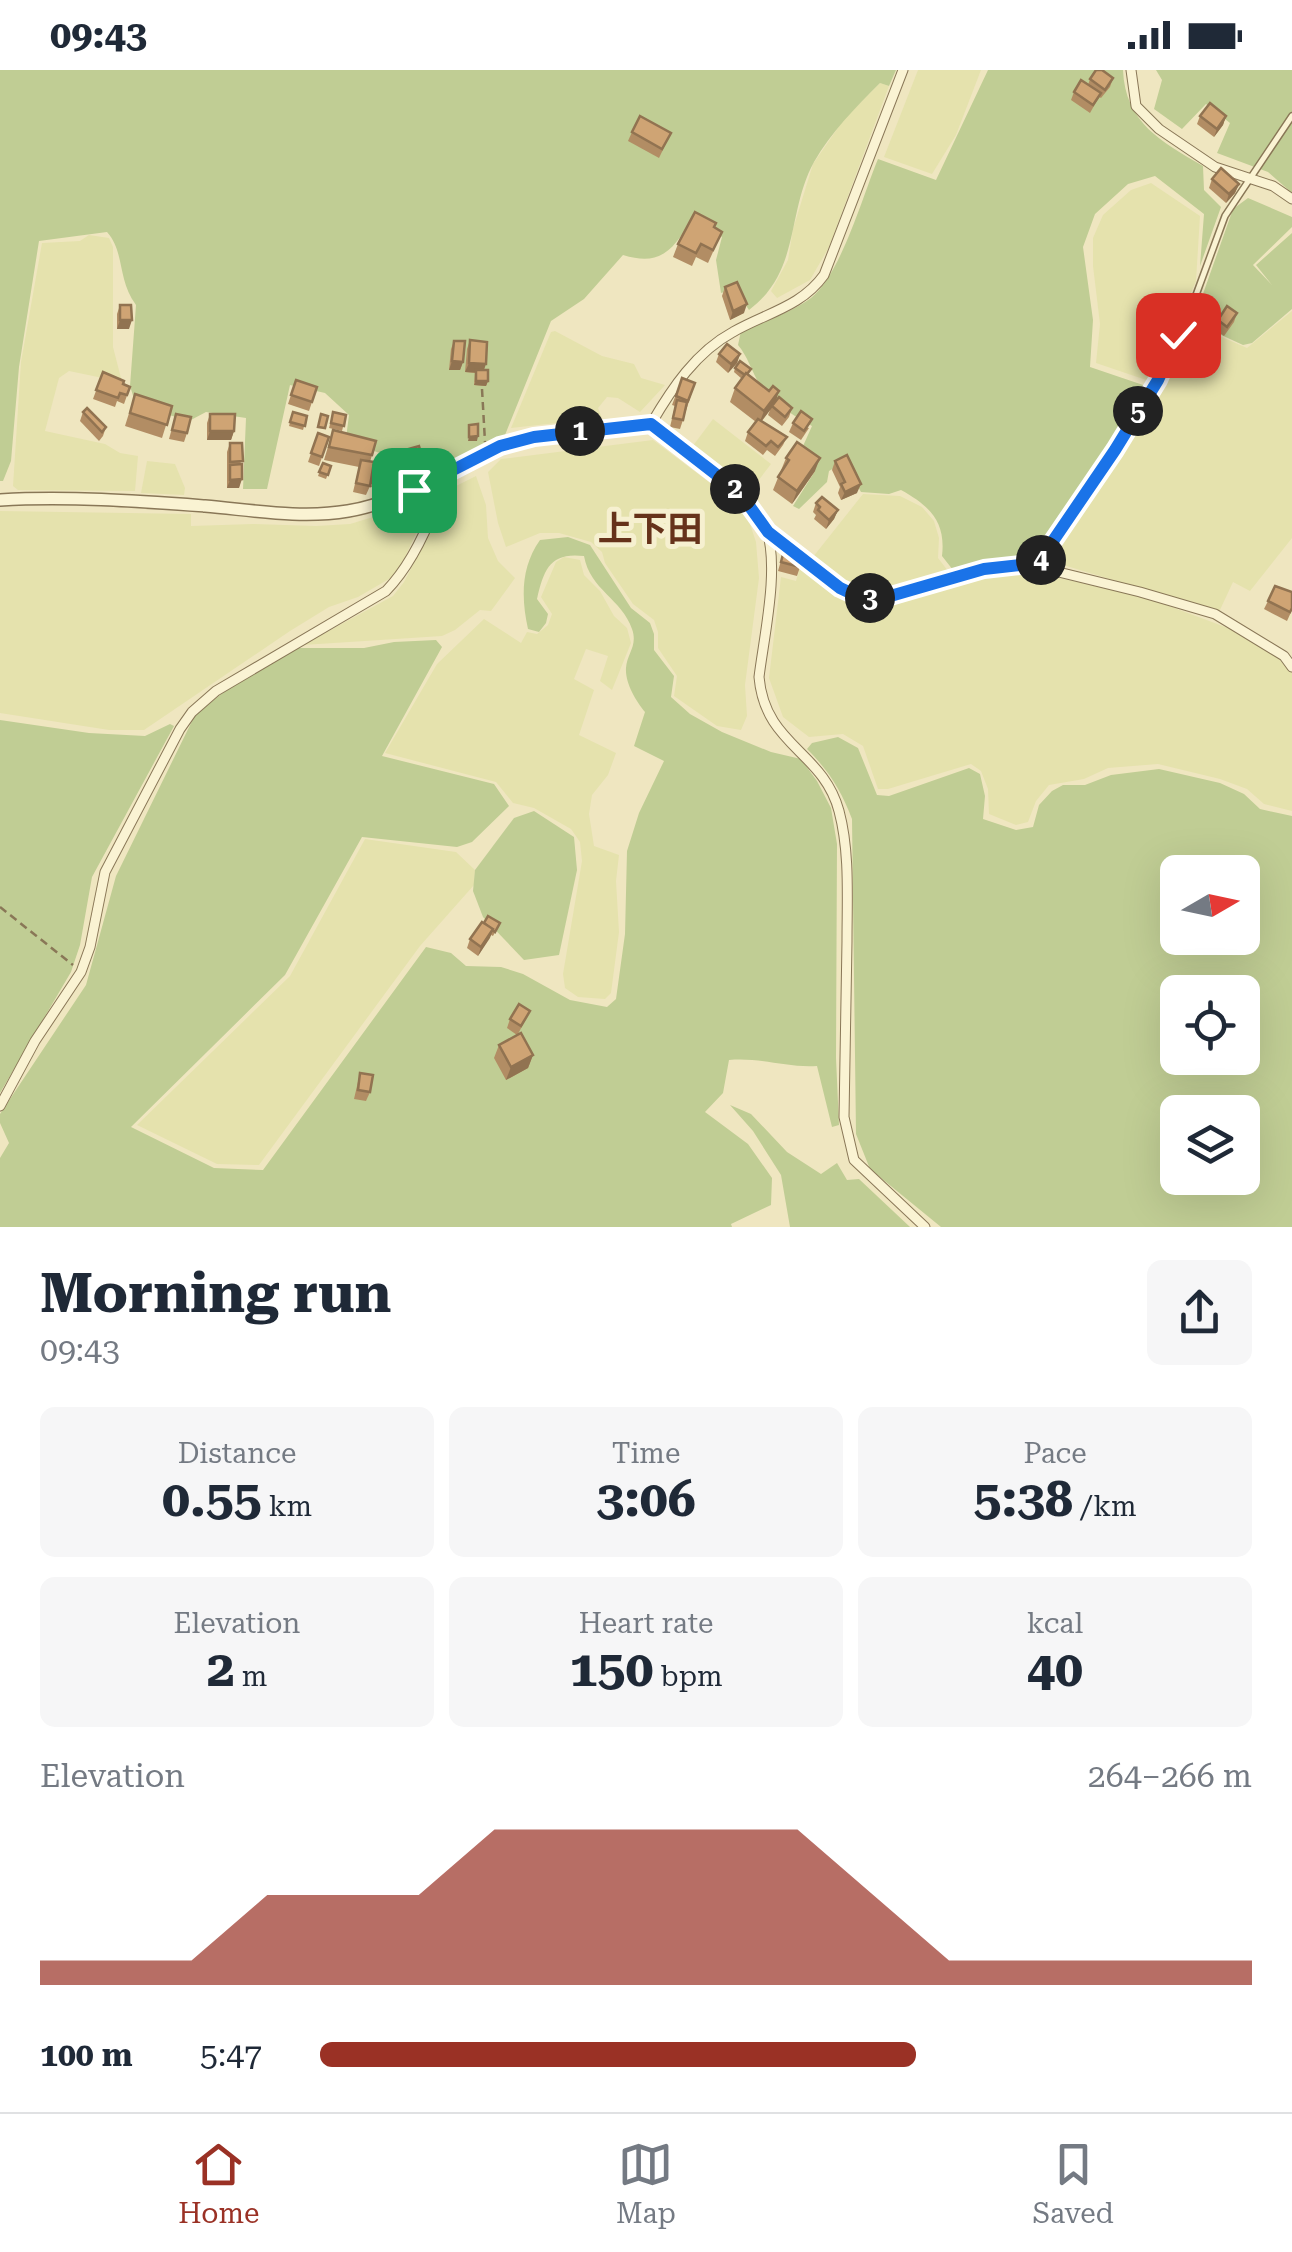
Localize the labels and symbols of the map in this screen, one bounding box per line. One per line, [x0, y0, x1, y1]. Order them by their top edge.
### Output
pin [1136, 293, 1221, 378]
pin: 5 [1113, 386, 1163, 436]
pin: 1 [555, 406, 605, 456]
pin [372, 448, 457, 533]
pin: 2 [710, 464, 760, 514]
district label: 上下田 [597, 509, 703, 550]
pin: 4 [1016, 535, 1066, 585]
pin: 3 [845, 573, 895, 623]
north arrow [1160, 855, 1260, 955]

